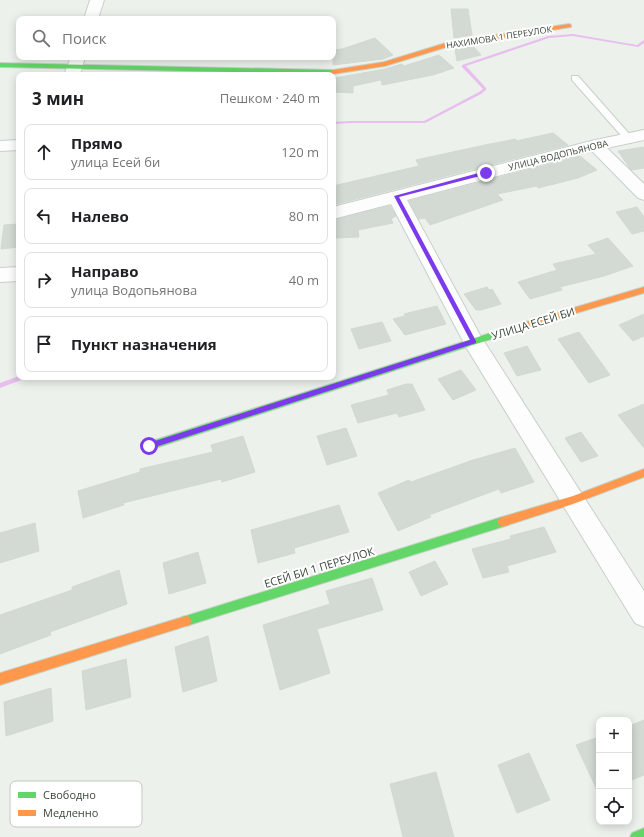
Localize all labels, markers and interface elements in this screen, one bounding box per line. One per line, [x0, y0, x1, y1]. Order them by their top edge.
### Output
search box [16, 16, 336, 60]
street label: НАХИМОВА 1 ПЕРЕУЛОК [445, 22, 553, 52]
icon: search [30, 27, 52, 49]
text: Поиск [62, 28, 106, 48]
text: 3 мин [32, 87, 84, 110]
text: Пешком · 240 m [220, 89, 320, 107]
text: Прямо [71, 133, 123, 153]
street label: УЛИЦА ВОДОПЬЯНОВА [507, 136, 610, 174]
icon: ahead [33, 141, 55, 163]
text: 120 m [281, 143, 319, 161]
text: улица Есей би [71, 153, 160, 171]
route end [477, 164, 495, 182]
icon: left [33, 205, 55, 227]
text: Налево [71, 206, 129, 226]
text: 80 m [289, 207, 319, 225]
text: Направо [71, 261, 139, 281]
icon: right [33, 269, 55, 291]
text: 40 m [289, 271, 319, 289]
text: улица Водопьянова [71, 281, 197, 299]
street label: УЛИЦА ЕСЕЙ БИ [490, 303, 576, 343]
icon: arrive [33, 333, 55, 355]
text: Пункт назначения [71, 334, 217, 354]
route start [140, 437, 158, 455]
street label: ЕСЕЙ БИ 1 ПЕРЕУЛОК [262, 543, 376, 591]
map controls [596, 717, 632, 825]
button: + [596, 717, 632, 753]
button: − [596, 753, 632, 789]
legend [10, 781, 142, 827]
text: Свободно [43, 787, 96, 802]
button: locate [596, 789, 632, 825]
text: Медленно [43, 805, 99, 820]

